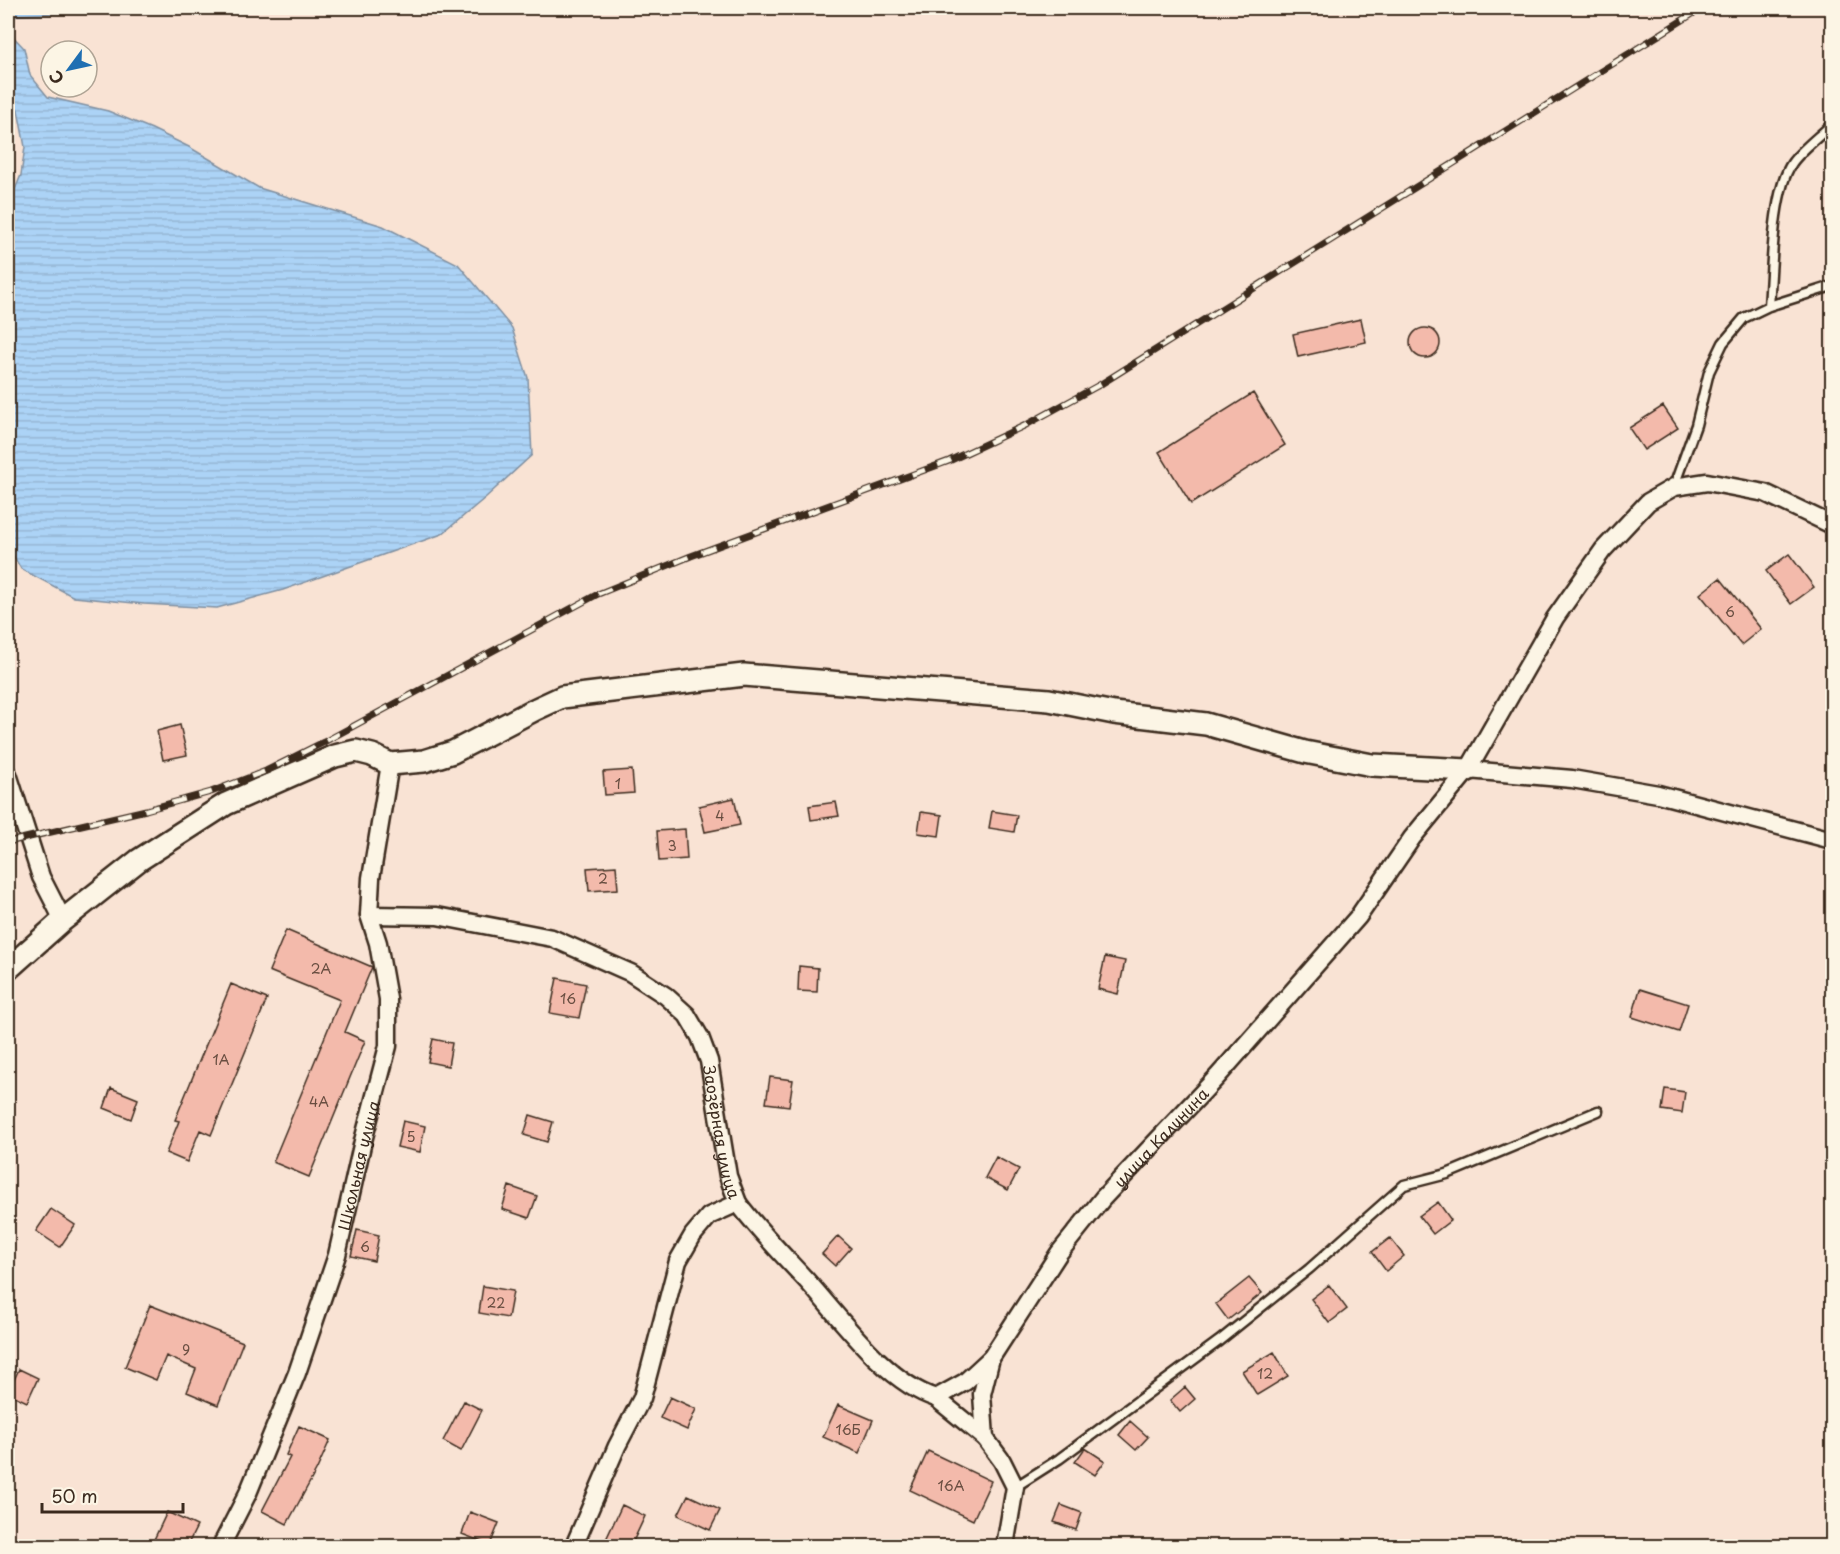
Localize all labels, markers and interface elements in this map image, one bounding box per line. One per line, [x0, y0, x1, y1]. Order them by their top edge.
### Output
north arrow [39, 39, 99, 99]
text: С [42, 66, 69, 89]
house number: 6 [1725, 601, 1735, 622]
house number: 1 [615, 773, 621, 794]
house number: 4 [715, 805, 725, 826]
house number: 3 [667, 835, 677, 856]
house number: 2 [598, 868, 608, 889]
house number: 2А [311, 958, 332, 979]
house number: 16 [560, 988, 576, 1009]
house number: 1А [212, 1049, 230, 1070]
street label: Заозёрная улица [698, 1063, 747, 1202]
street label: улица Калинина [1107, 1082, 1214, 1192]
house number: 4А [309, 1091, 329, 1112]
street label: Школьная улица [331, 1097, 385, 1232]
house number: 5 [406, 1126, 416, 1147]
house number: 6 [360, 1236, 370, 1257]
house number: 22 [487, 1292, 505, 1313]
house number: 9 [182, 1339, 190, 1360]
house number: 12 [1257, 1363, 1273, 1384]
house number: 16Б [835, 1419, 861, 1440]
house number: 16А [938, 1475, 965, 1496]
scale bar [42, 1476, 183, 1514]
text: 50 m [51, 1482, 98, 1509]

